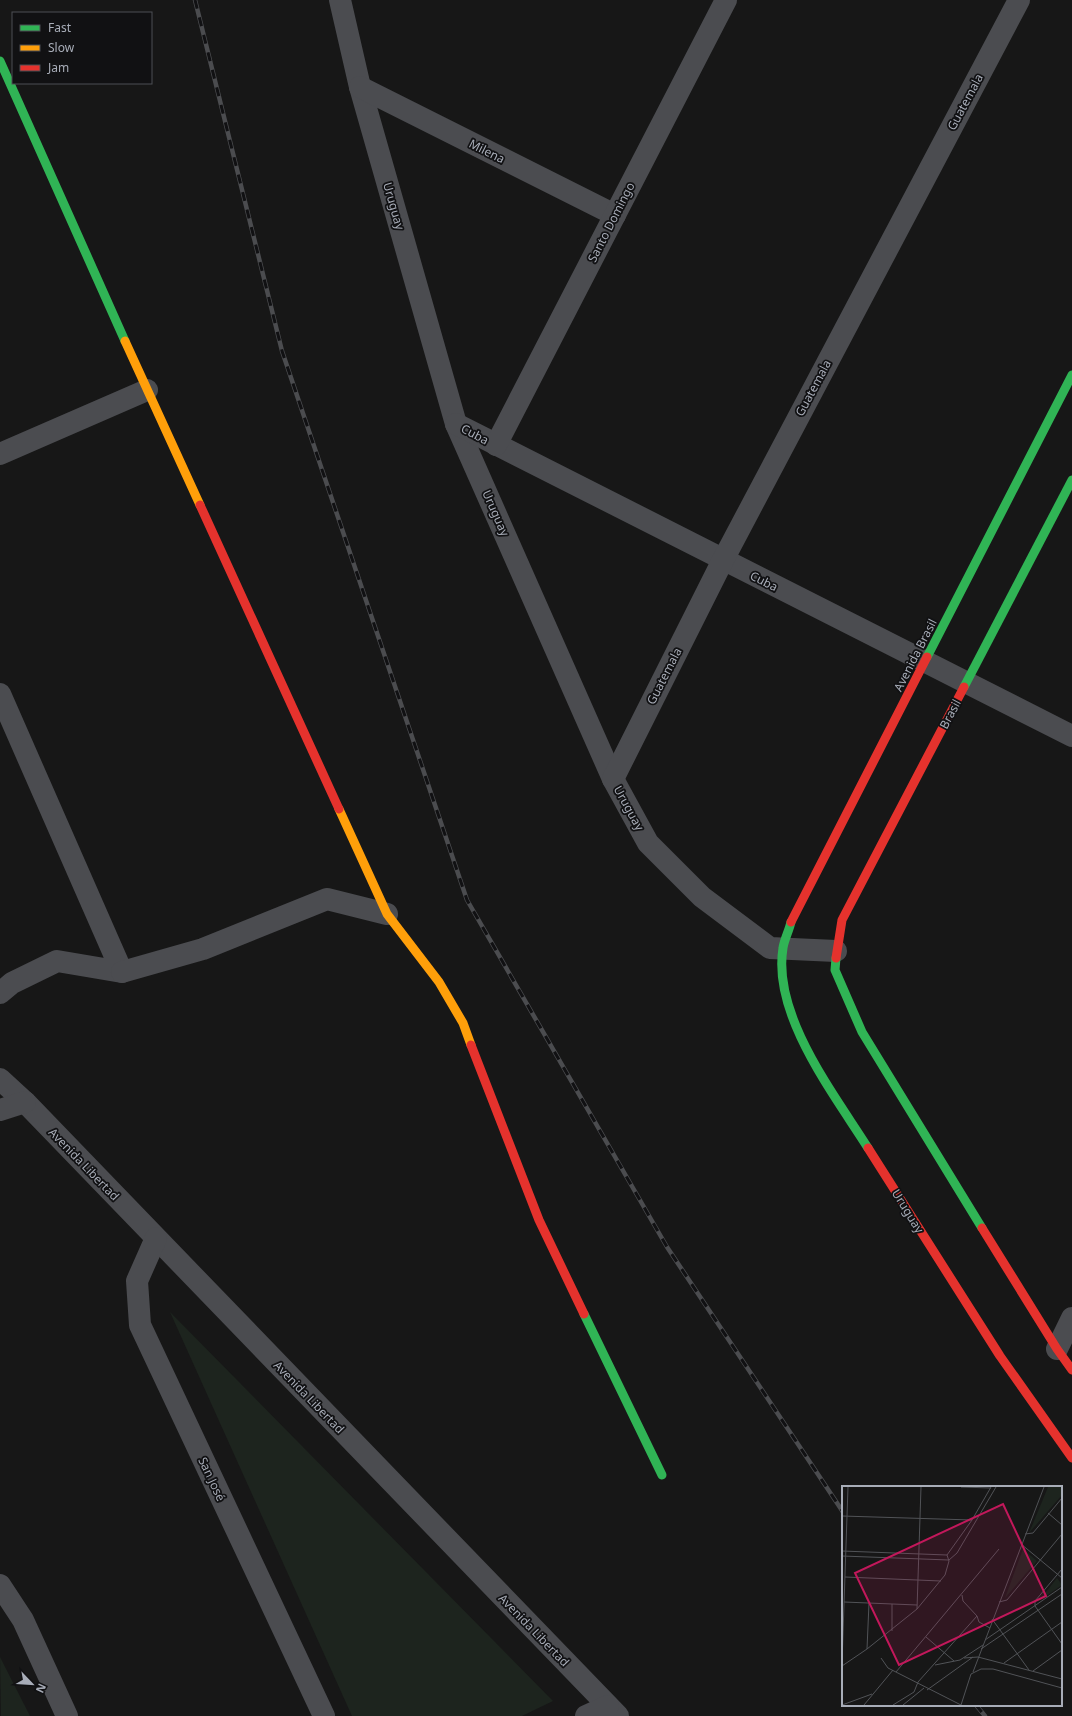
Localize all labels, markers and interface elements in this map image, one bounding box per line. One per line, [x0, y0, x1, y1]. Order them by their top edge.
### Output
legend [12, 12, 152, 84]
text: Fast [48, 19, 72, 36]
text: Slow [48, 39, 75, 56]
text: Jam [47, 59, 69, 76]
street label: Guatemala [943, 71, 987, 133]
street label: Milena [466, 135, 508, 167]
street label: Santo Domingo [583, 179, 639, 265]
street label: Uruguay [379, 180, 409, 233]
street label: Guatemala [791, 357, 835, 419]
street label: Cuba [458, 420, 492, 448]
street label: Uruguay [478, 487, 514, 540]
street label: Cuba [747, 567, 781, 595]
street label: Avenida Brasil [889, 616, 941, 694]
street label: Guatemala [642, 645, 686, 707]
street label: Brasil [935, 696, 965, 732]
street label: Uruguay [610, 783, 649, 834]
street label: Avenida Libertad [45, 1124, 123, 1204]
street label: Uruguay [888, 1186, 929, 1237]
street label: Avenida Libertad [270, 1357, 348, 1437]
street label: San José [194, 1454, 230, 1504]
inset map [842, 1486, 1062, 1706]
street label: Avenida Libertad [495, 1590, 573, 1670]
north arrow [12, 1664, 52, 1704]
text: N [33, 1681, 50, 1696]

